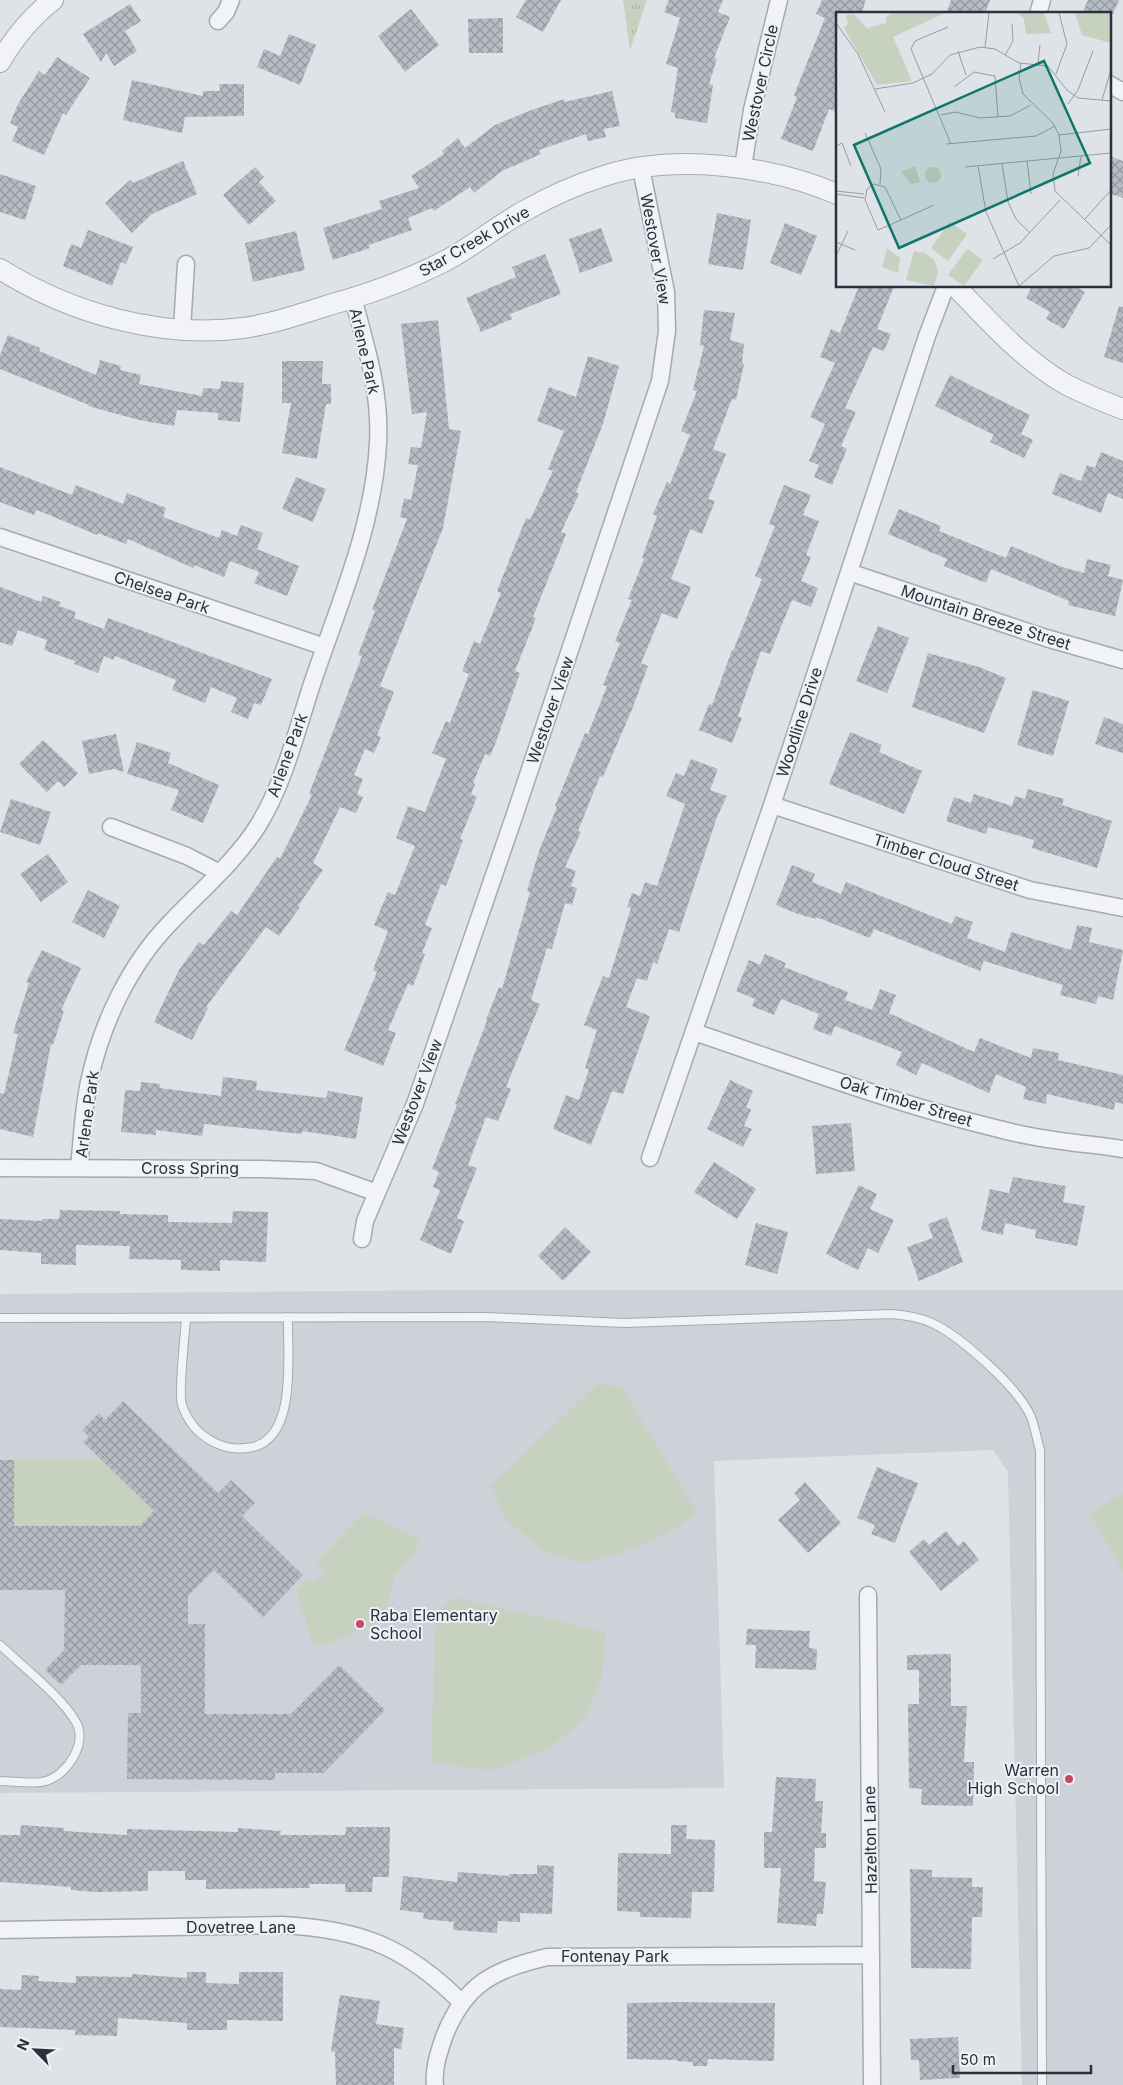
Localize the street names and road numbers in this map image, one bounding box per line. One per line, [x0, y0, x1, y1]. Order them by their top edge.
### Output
street label: Westover Circle [738, 23, 782, 143]
street label: Westover View [636, 192, 676, 306]
street label: Star Creek Drive [415, 201, 533, 281]
street label: Arlene Park [345, 306, 385, 396]
street label: Chelsea Park [111, 566, 213, 618]
street label: Mountain Breeze Street [899, 580, 1073, 654]
street label: Westover View [522, 653, 578, 767]
street label: Woodline Drive [772, 664, 826, 780]
street label: Arlene Park [263, 710, 312, 800]
street label: Timber Cloud Street [871, 829, 1021, 895]
street label: Westover View [387, 1036, 447, 1148]
street label: Arlene Park [71, 1069, 103, 1159]
street label: Oak Timber Street [837, 1071, 975, 1131]
street label: Cross Spring [141, 1158, 239, 1178]
street label: Hazelton Lane [859, 1786, 881, 1894]
street label: Dovetree Lane [186, 1917, 296, 1937]
street label: Fontenay Park [561, 1946, 669, 1966]

